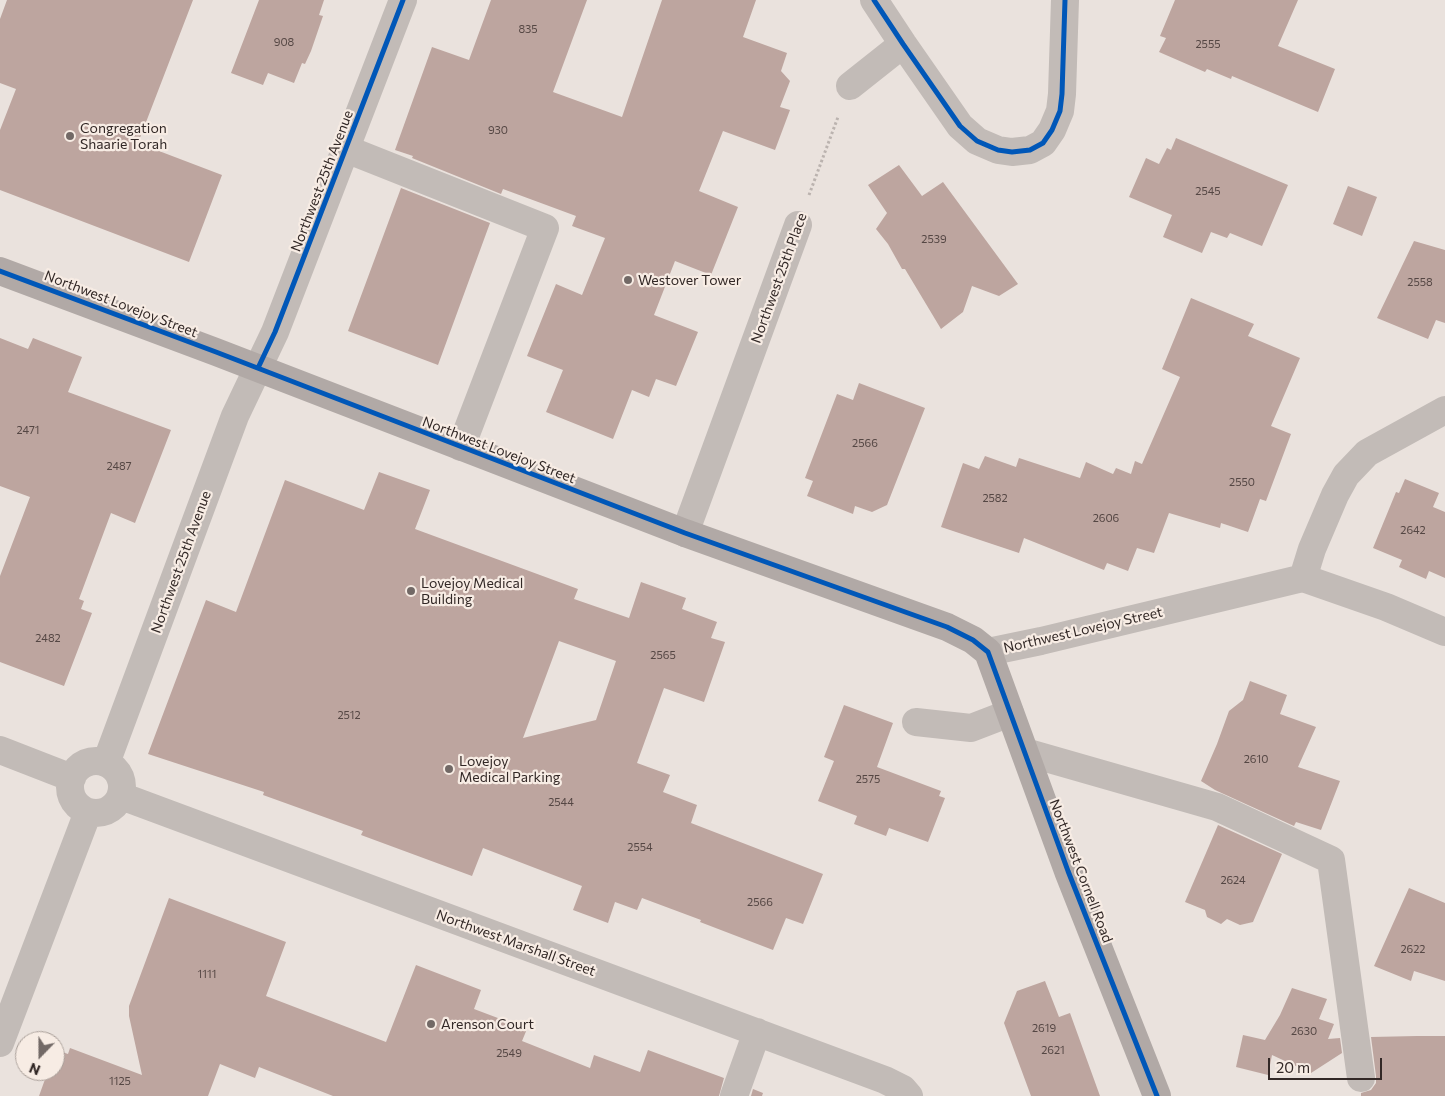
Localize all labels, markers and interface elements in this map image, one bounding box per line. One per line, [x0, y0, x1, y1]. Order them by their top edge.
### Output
house number: 835 [518, 22, 538, 36]
house number: 908 [274, 35, 294, 49]
house number: 2555 [1195, 37, 1221, 51]
street label: Northwest 25th Avenue [287, 108, 357, 254]
place label: Congregation Shaarie Torah [80, 120, 167, 152]
house number: 930 [488, 123, 508, 137]
marker: Congregation Shaarie Torah [64, 130, 76, 142]
house number: 2545 [1195, 184, 1221, 198]
street label: Northwest 25th Place [748, 211, 810, 345]
house number: 2539 [921, 232, 947, 246]
street label: Northwest Lovejoy Street [42, 267, 200, 341]
place label: Westover Tower [638, 272, 741, 288]
marker: Westover Tower [622, 274, 634, 286]
house number: 2558 [1407, 275, 1433, 289]
street label: Northwest Lovejoy Street [420, 413, 578, 487]
house number: 2471 [17, 423, 39, 437]
house number: 2566 [852, 436, 878, 450]
house number: 2487 [107, 459, 131, 473]
house number: 2550 [1229, 475, 1255, 489]
street label: Northwest 25th Avenue [147, 489, 215, 635]
house number: 2582 [982, 491, 1008, 505]
house number: 2606 [1093, 511, 1119, 525]
house number: 2642 [1400, 523, 1426, 537]
place label: Lovejoy Medical Building [421, 575, 523, 608]
marker: Lovejoy Medical Building [405, 585, 417, 597]
street label: Northwest Lovejoy Street [1002, 603, 1164, 657]
house number: 2482 [35, 631, 61, 645]
house number: 2565 [650, 648, 676, 662]
house number: 2512 [337, 708, 361, 722]
house number: 2610 [1244, 752, 1268, 766]
place label: Lovejoy Medical Parking [459, 753, 560, 786]
marker: Lovejoy Medical Parking [443, 763, 455, 775]
house number: 2575 [856, 772, 880, 786]
house number: 2544 [548, 795, 574, 809]
street label: Northwest Cornell Road [1046, 797, 1116, 945]
house number: 2554 [627, 840, 653, 854]
house number: 2624 [1220, 873, 1246, 887]
house number: 2566 [747, 895, 773, 909]
street label: Northwest Marshall Street [434, 906, 598, 980]
house number: 2622 [1401, 942, 1425, 956]
house number: 1111 [198, 967, 216, 981]
place label: Arenson Court [441, 1016, 534, 1032]
marker: Arenson Court [425, 1018, 437, 1030]
house number: 2619 [1032, 1021, 1056, 1035]
house number: 2630 [1291, 1024, 1317, 1038]
north arrow [15, 1031, 65, 1081]
house number: 2621 [1041, 1043, 1065, 1057]
house number: 2549 [496, 1046, 522, 1060]
scale bar [1270, 1048, 1384, 1080]
text: 20 m [1276, 1058, 1310, 1076]
text: N [27, 1060, 43, 1079]
house number: 1125 [109, 1074, 131, 1088]

